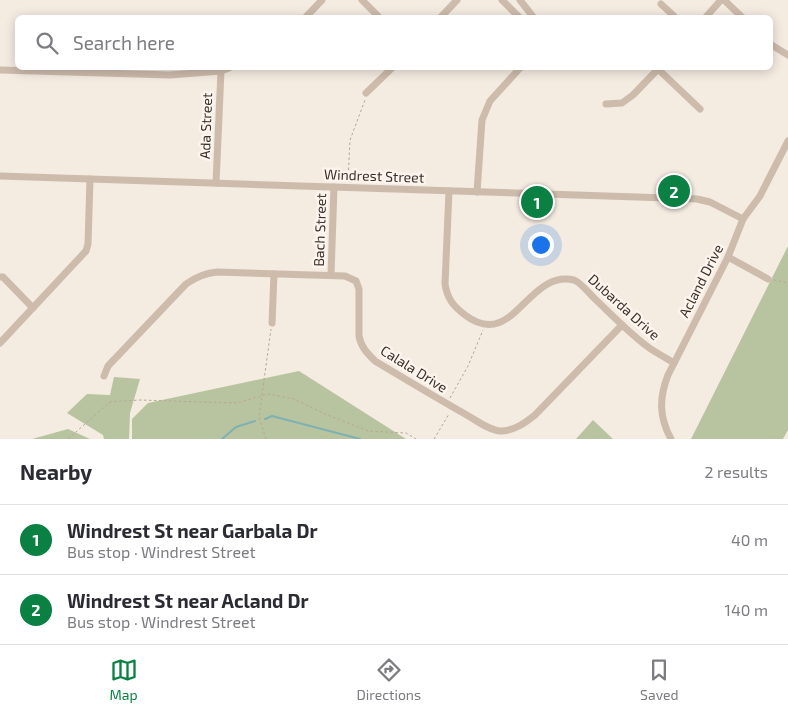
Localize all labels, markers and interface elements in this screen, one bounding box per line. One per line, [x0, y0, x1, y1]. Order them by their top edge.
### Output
search box [15, 15, 773, 70]
icon: search [33, 29, 61, 57]
text: Search here [73, 31, 175, 54]
street label: Ada Street [196, 92, 215, 159]
street label: Windrest Street [324, 165, 424, 186]
pin: 2 [658, 172, 690, 210]
pin: 1 [521, 183, 553, 221]
street label: Bach Street [310, 193, 329, 267]
your location [528, 232, 554, 258]
street label: Acland Drive [675, 241, 726, 320]
street label: Dubarda Drive [585, 270, 664, 343]
street label: Calala Drive [378, 341, 451, 396]
text: Nearby [20, 459, 92, 484]
text: 2 results [705, 462, 768, 481]
text: Windrest St near Garbala Dr [67, 519, 318, 542]
text: 1 [33, 530, 39, 549]
text: 40 m [731, 530, 768, 549]
text: Bus stop · Windrest Street [67, 542, 256, 561]
text: Windrest St near Acland Dr [67, 589, 309, 612]
text: 2 [31, 600, 41, 619]
text: 140 m [725, 600, 768, 619]
text: Bus stop · Windrest Street [67, 612, 256, 631]
tab: Map [109, 656, 138, 703]
tab: Directions [357, 656, 421, 703]
tab: Saved [640, 656, 679, 703]

